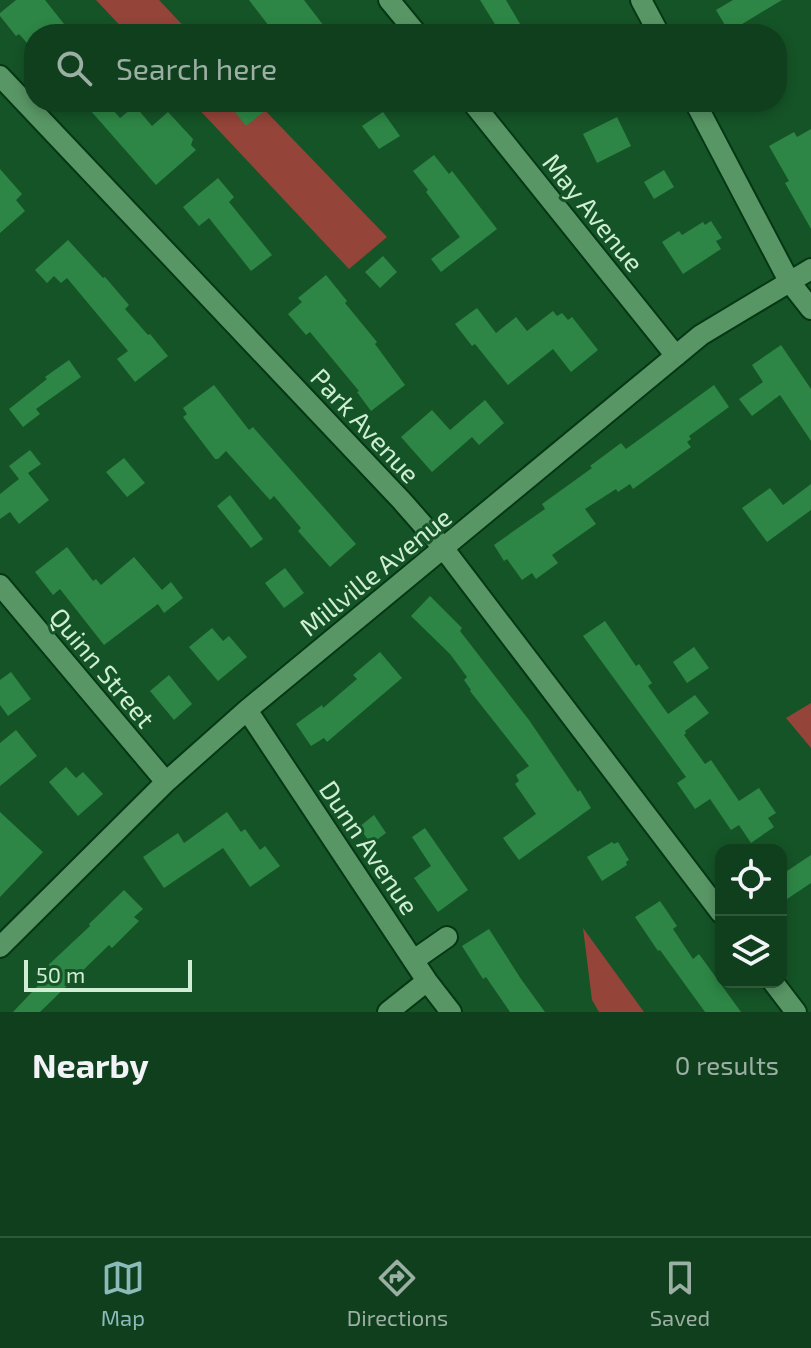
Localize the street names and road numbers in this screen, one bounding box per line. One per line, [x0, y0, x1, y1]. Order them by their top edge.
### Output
street label: May Avenue [537, 147, 651, 277]
street label: Park Avenue [305, 361, 427, 489]
street label: Millville Avenue [293, 500, 457, 642]
street label: Quinn Street [44, 601, 162, 733]
street label: Dunn Avenue [314, 774, 426, 920]

